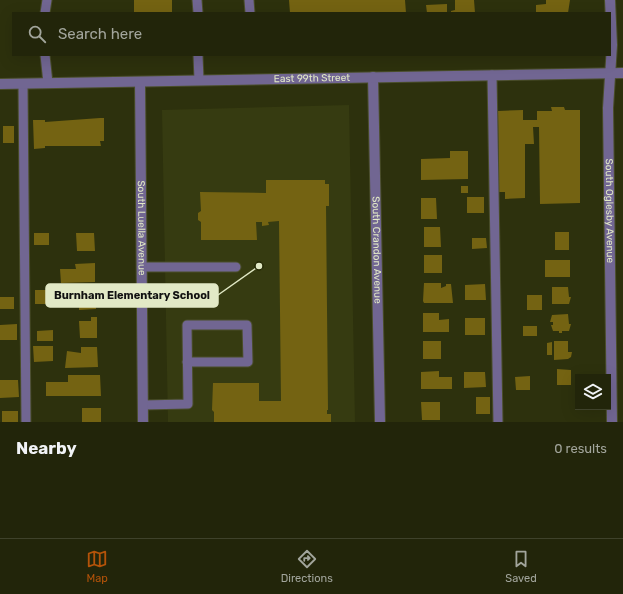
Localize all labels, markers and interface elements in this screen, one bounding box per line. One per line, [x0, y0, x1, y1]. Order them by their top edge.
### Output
search box [12, 12, 611, 56]
icon: search [26, 23, 48, 45]
text: Search here [58, 25, 142, 43]
street label: East 99th Street [274, 72, 350, 85]
street label: South Oglesby Avenue [603, 158, 616, 264]
street label: South Luella Avenue [135, 180, 148, 276]
street label: South Crandon Avenue [369, 196, 384, 304]
callout: Burnham Elementary School [46, 284, 218, 307]
text: Burnham Elementary School [54, 289, 210, 302]
map controls [575, 374, 611, 410]
button: layers [575, 374, 611, 410]
text: Nearby [16, 438, 77, 458]
text: 0 results [554, 441, 607, 456]
tab: Map [86, 548, 108, 585]
tab: Directions [281, 548, 333, 585]
tab: Saved [505, 548, 537, 585]

